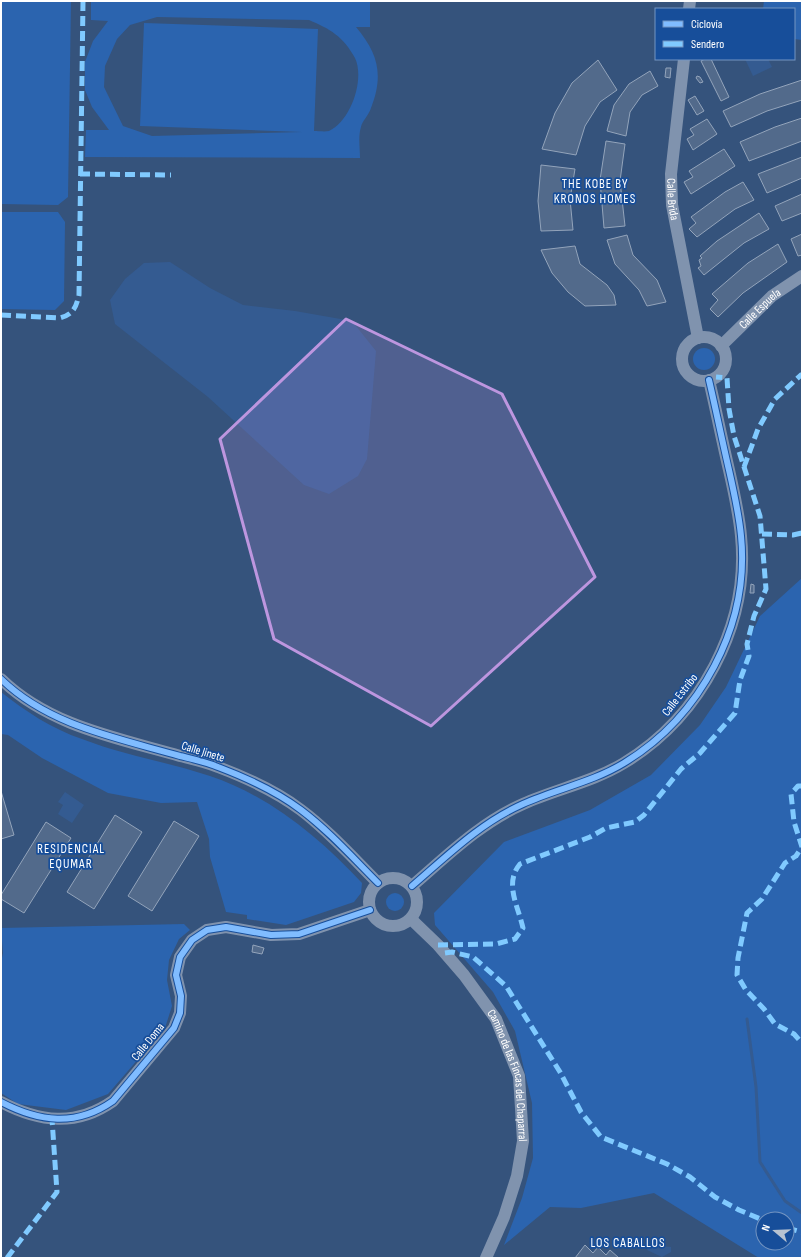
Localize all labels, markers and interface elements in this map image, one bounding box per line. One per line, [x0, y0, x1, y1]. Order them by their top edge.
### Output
legend [655, 8, 795, 60]
text: Ciclovía [691, 17, 723, 32]
text: Sendero [691, 37, 724, 52]
district label: THE KOBE BY KRONOS HOMES [554, 176, 636, 207]
street label: Calle Brida [664, 178, 682, 222]
street label: Calle Espuela [736, 285, 784, 332]
street label: Calle Estribo [659, 671, 701, 719]
street label: Calle Jinete [180, 738, 227, 766]
district label: RESIDENCIAL EQUMAR [37, 841, 105, 872]
street label: Camino de las Fincas del Chaparral [484, 1006, 531, 1142]
street label: Calle Doma [128, 1020, 168, 1064]
north arrow [755, 1211, 795, 1251]
text: N [759, 1223, 773, 1233]
district label: LOS CABALLOS [590, 1235, 666, 1251]

